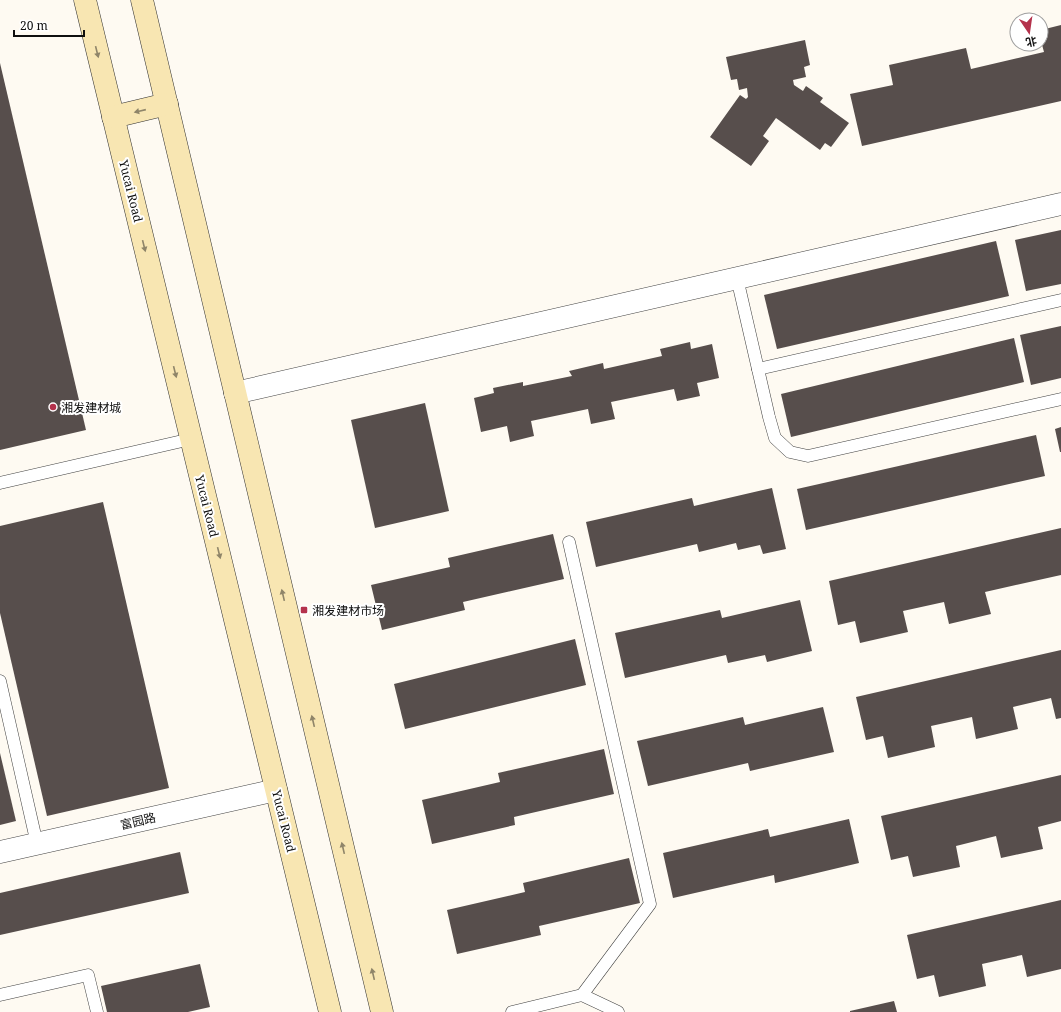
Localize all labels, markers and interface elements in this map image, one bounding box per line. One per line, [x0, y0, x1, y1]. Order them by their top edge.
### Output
scale bar [14, 12, 84, 38]
north arrow [1009, 12, 1049, 52]
text: 20 m [20, 17, 48, 34]
text: 北 [1024, 34, 1038, 51]
one-way arrow [94, 46, 100, 58]
one-way arrow [134, 108, 146, 114]
street label: Yucai Road [115, 157, 147, 225]
one-way arrow [142, 240, 148, 252]
one-way arrow [172, 366, 178, 378]
place label: 湘发建材城 [61, 399, 121, 416]
marker: 湘发建材城 [48, 402, 58, 412]
street label: Yucai Road [191, 472, 223, 540]
one-way arrow [216, 547, 222, 559]
one-way arrow [279, 588, 285, 601]
place label: 湘发建材市场 [312, 602, 384, 619]
marker: 湘发建材市场 [299, 605, 309, 615]
one-way arrow [309, 715, 315, 727]
street label: Yucai Road [268, 787, 300, 855]
street label: 富园路 [119, 809, 157, 833]
one-way arrow [339, 841, 345, 854]
one-way arrow [369, 968, 375, 980]

